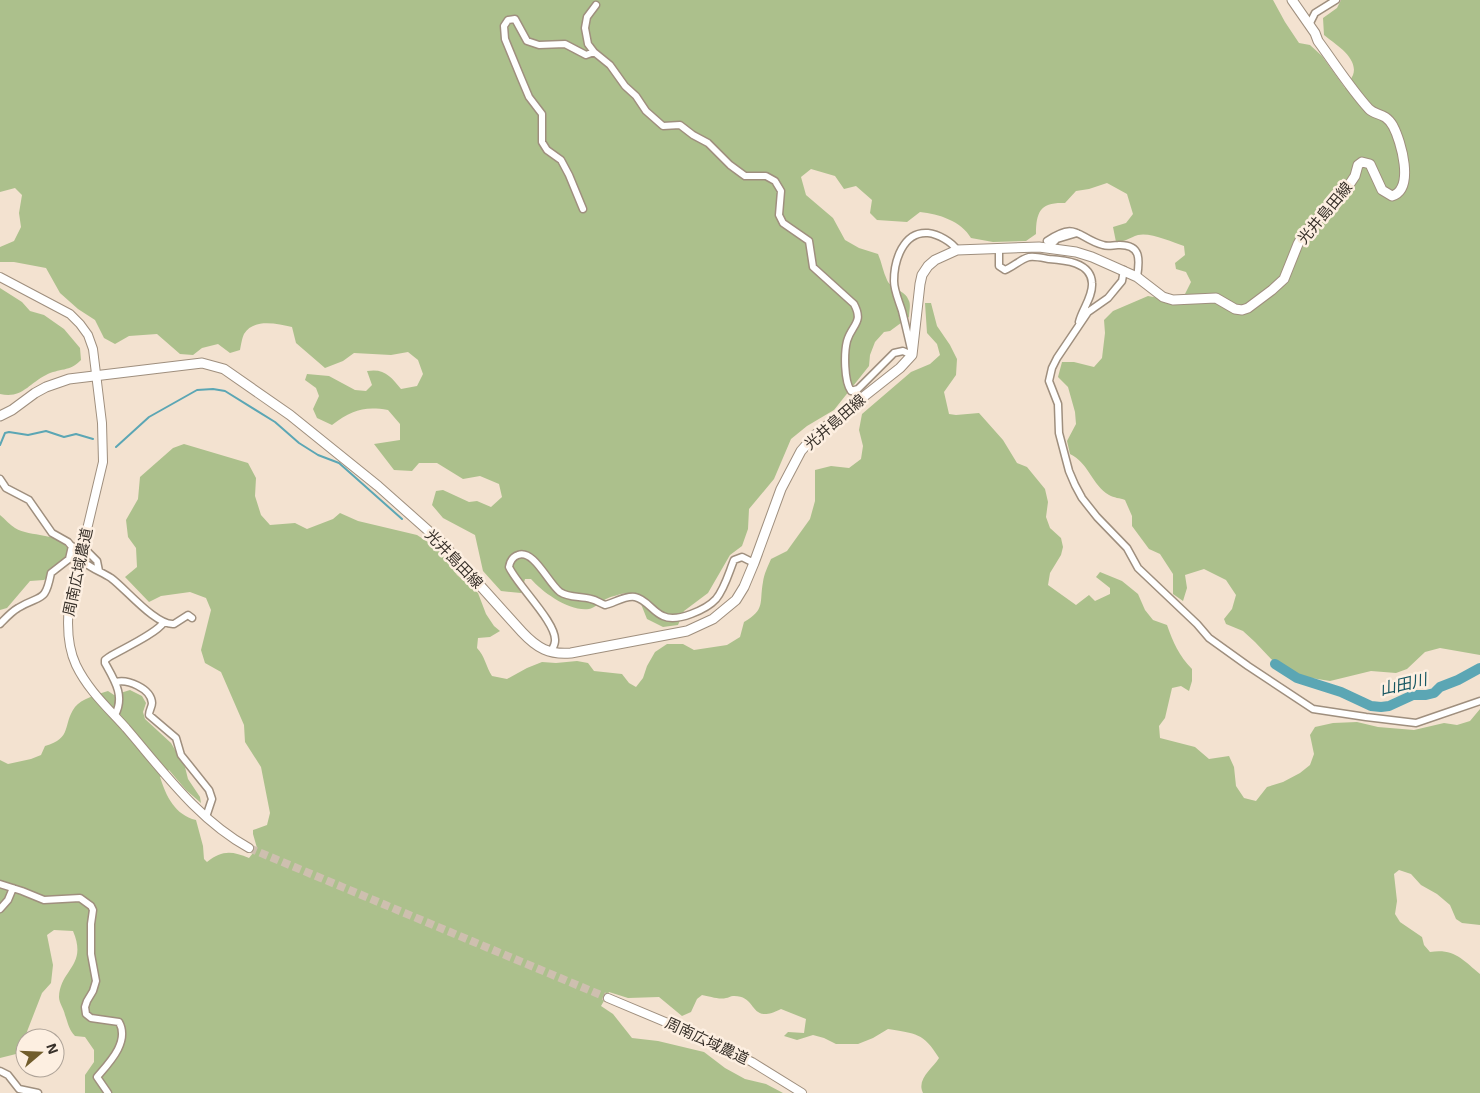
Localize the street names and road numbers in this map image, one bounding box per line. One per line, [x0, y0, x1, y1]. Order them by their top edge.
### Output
street label: 光井島田線 [1293, 178, 1355, 247]
street label: 光井島田線 [800, 390, 869, 453]
street label: 光井島田線 [422, 525, 487, 592]
street label: 周南広域農道 [59, 526, 95, 618]
street label: 周南広域農道 [663, 1013, 752, 1067]

